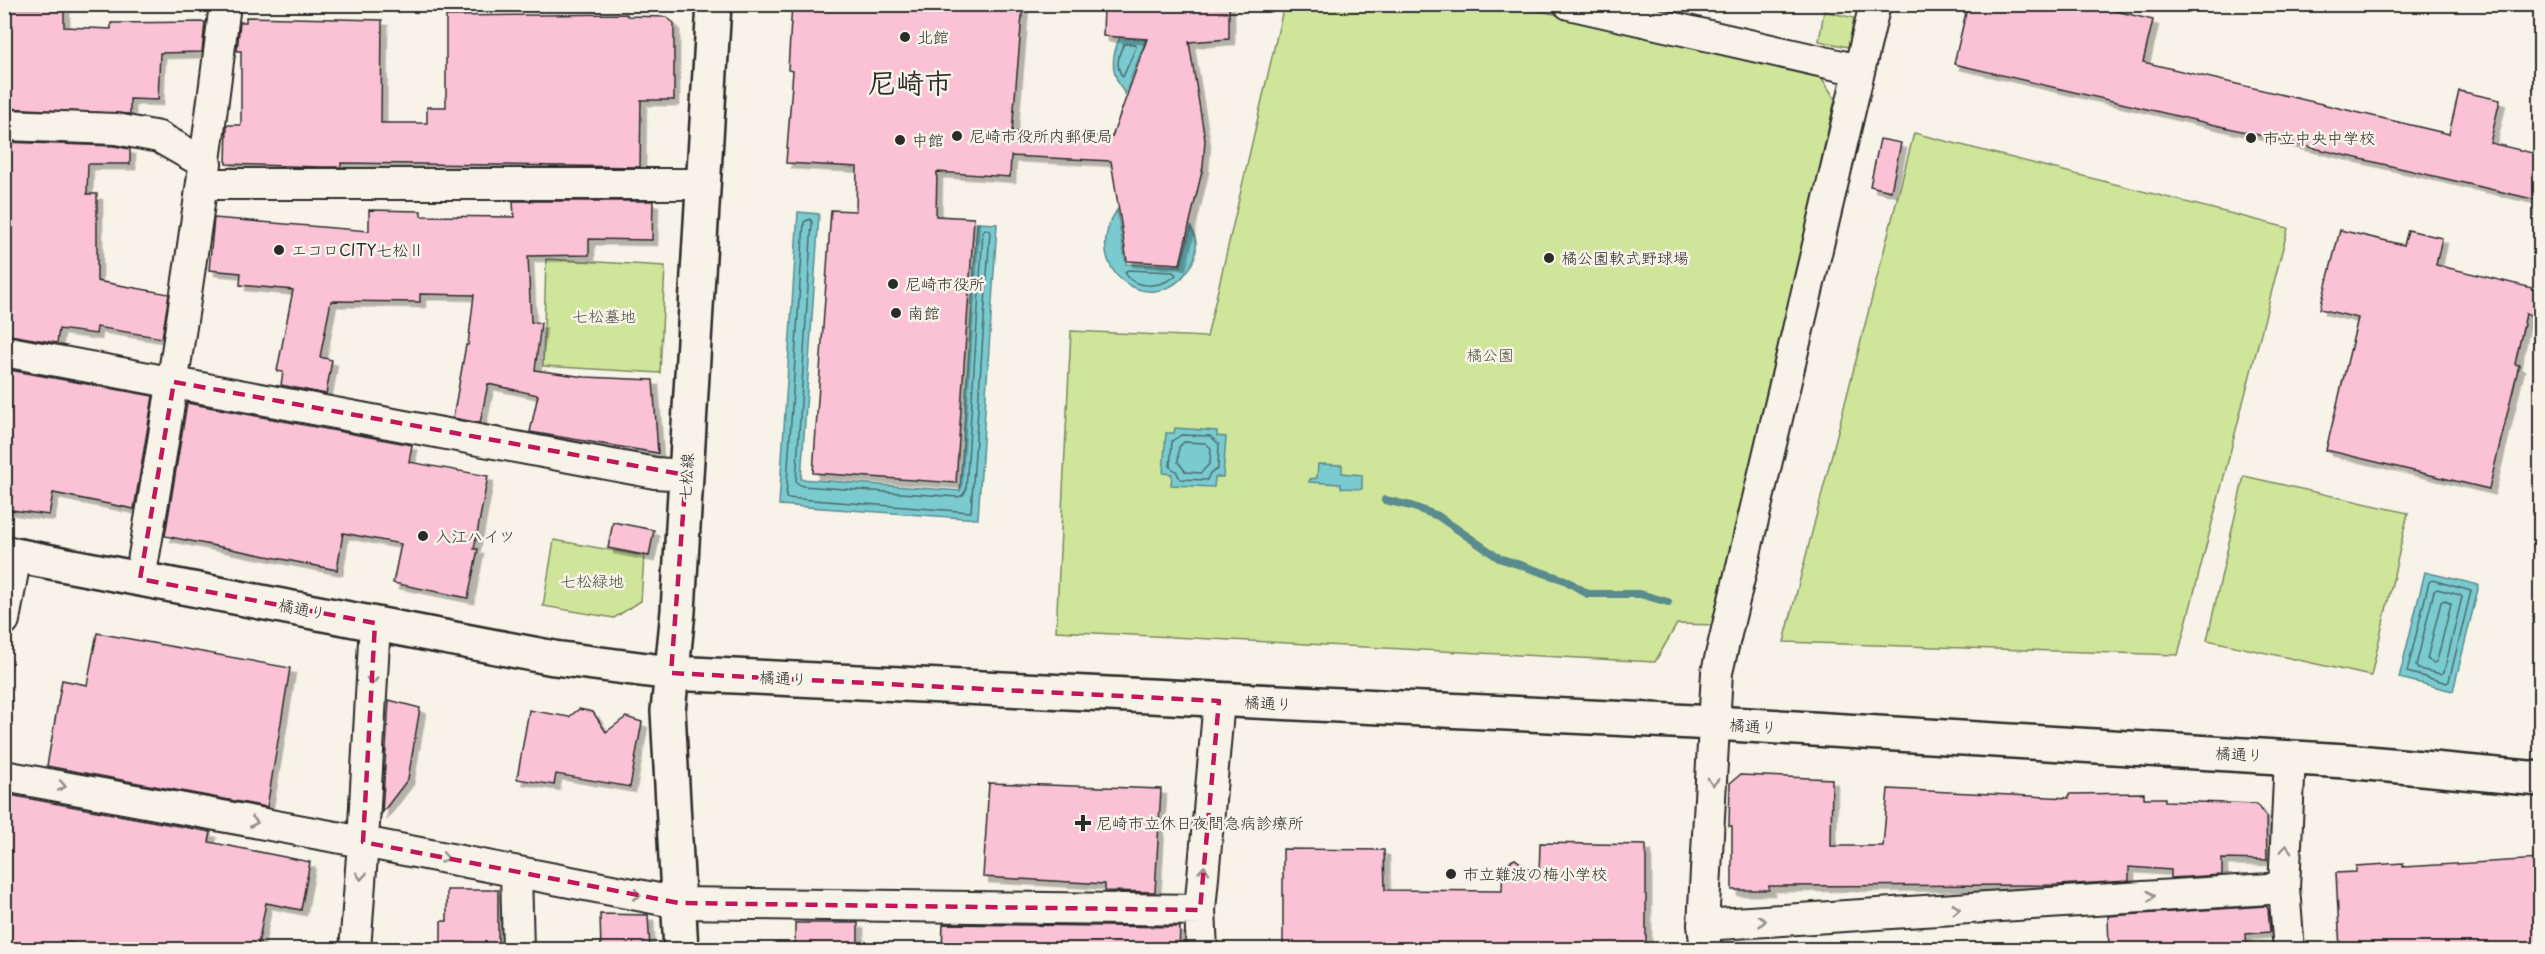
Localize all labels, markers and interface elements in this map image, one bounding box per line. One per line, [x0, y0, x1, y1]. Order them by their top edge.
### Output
place label: 北館 [917, 24, 949, 48]
marker: 北館 [898, 30, 912, 44]
district label: 尼崎市 [868, 60, 952, 103]
place label: 尼崎市役所内郵便局 [969, 123, 1113, 147]
place label: 市立中央中学校 [2263, 125, 2375, 149]
place label: 中館 [912, 127, 944, 151]
marker: 尼崎市役所内郵便局 [950, 129, 964, 143]
marker: 市立中央中学校 [2244, 131, 2258, 145]
marker: 中館 [893, 133, 907, 147]
place label: エコロCITY七松Ⅱ [291, 237, 424, 261]
marker: エコロCITY七松Ⅱ [272, 243, 286, 257]
place label: 橘公園軟式野球場 [1561, 245, 1689, 269]
marker: 橘公園軟式野球場 [1542, 251, 1556, 265]
place label: 尼崎市役所 [905, 271, 985, 295]
marker: 尼崎市役所 [886, 277, 900, 291]
place label: 南館 [908, 300, 940, 324]
park label: 七松墓地 [572, 303, 636, 327]
marker: 南館 [889, 306, 903, 320]
park label: 橘公園 [1466, 342, 1514, 366]
street label: 七松線 [672, 452, 698, 502]
place label: 入江ハイツ [435, 523, 515, 547]
marker: 入江ハイツ [416, 529, 430, 543]
park label: 七松緑地 [560, 568, 624, 592]
street label: 橘通り [276, 592, 328, 624]
street label: 橘通り [758, 664, 808, 690]
one-way arrow [365, 677, 378, 686]
street label: 橘通り [1243, 689, 1293, 715]
street label: 橘通り [1728, 711, 1778, 739]
street label: 橘通り [2214, 740, 2264, 766]
one-way arrow [1706, 777, 1719, 786]
one-way arrow [57, 779, 67, 792]
place label: 尼崎市立休日夜間急病診療所 [1096, 810, 1304, 834]
marker: 尼崎市立休日夜間急病診療所 [1074, 814, 1092, 832]
one-way arrow [249, 815, 259, 827]
one-way arrow [2279, 845, 2292, 854]
one-way arrow [440, 851, 450, 864]
place label: 市立難波の梅小学校 [1463, 861, 1607, 885]
one-way arrow [1197, 866, 1210, 875]
marker: 市立難波の梅小学校 [1444, 867, 1458, 881]
one-way arrow [355, 871, 368, 881]
one-way arrow [631, 888, 641, 901]
one-way arrow [2146, 890, 2155, 903]
one-way arrow [1952, 902, 1961, 915]
one-way arrow [1757, 915, 1766, 928]

